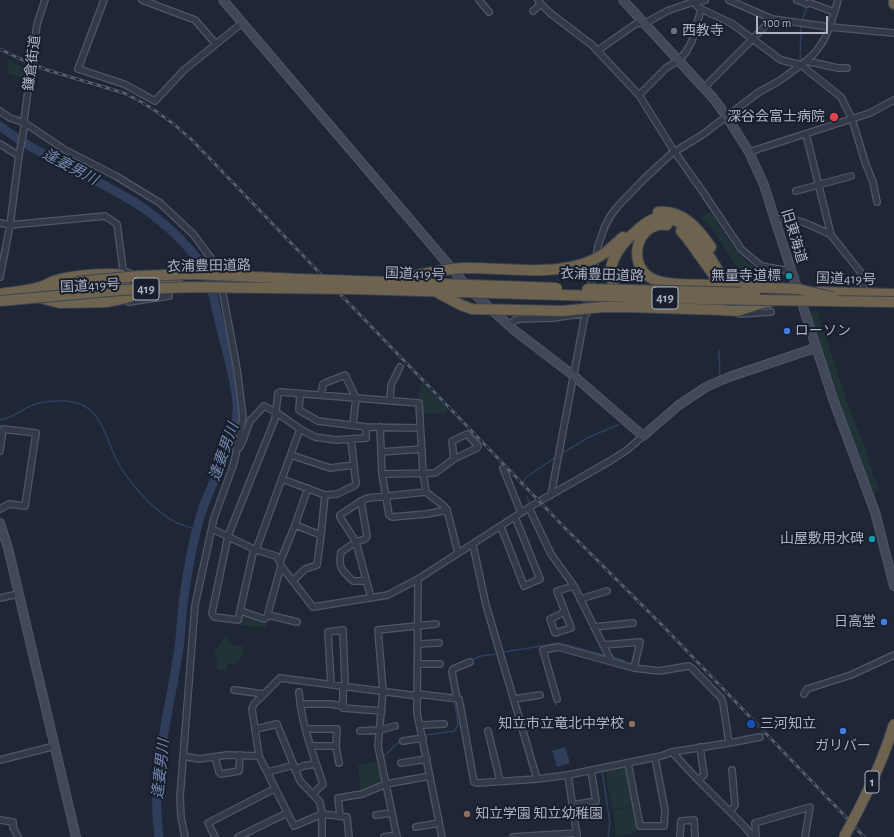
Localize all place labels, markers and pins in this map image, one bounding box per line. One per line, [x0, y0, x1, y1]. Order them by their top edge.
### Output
place label: 西教寺 [682, 23, 724, 39]
marker: 西教寺 [669, 26, 679, 36]
place label: 深谷会富士病院 [727, 109, 825, 125]
marker: 深谷会富士病院 [828, 111, 840, 123]
place label: 無量寺道標 [711, 268, 781, 284]
marker: 無量寺道標 [784, 271, 794, 281]
place label: ローソン [795, 323, 851, 339]
marker: ローソン [782, 326, 792, 336]
place label: 山屋敷用水碑 [780, 531, 864, 547]
marker: 山屋敷用水碑 [867, 534, 877, 544]
place label: 日高堂 [834, 614, 876, 630]
marker: 日高堂 [879, 617, 889, 627]
place label: 知立市立竜北中学校 [498, 716, 624, 732]
place label: 三河知立 [760, 716, 816, 732]
marker: 三河知立 [745, 718, 757, 730]
marker: 知立市立竜北中学校 [627, 719, 637, 729]
marker: ガリバー [838, 726, 848, 736]
place label: ガリバー [815, 738, 871, 754]
place label: 知立学園 知立幼稚園 [475, 806, 603, 822]
marker: 知立学園 知立幼稚園 [462, 809, 472, 819]

